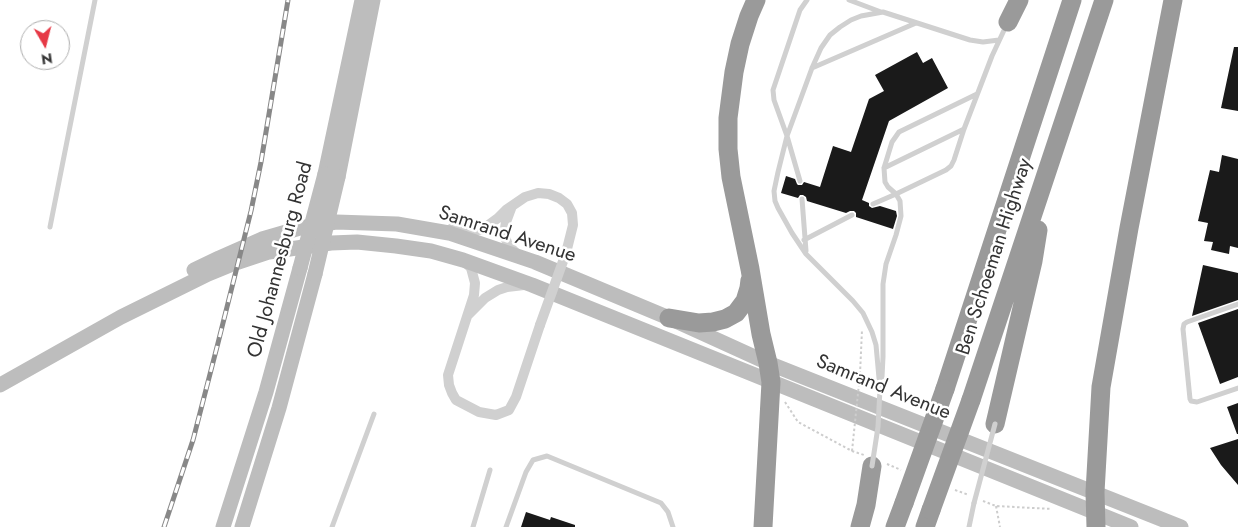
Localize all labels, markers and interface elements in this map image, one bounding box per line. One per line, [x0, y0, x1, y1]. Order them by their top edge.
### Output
north arrow [20, 20, 70, 70]
text: N [40, 48, 54, 70]
street label: Ben Schoeman Highway [952, 156, 1038, 358]
street label: Old Johannesburg Road [243, 159, 319, 361]
street label: Samrand Avenue [435, 202, 579, 268]
street label: Samrand Avenue [812, 350, 954, 426]

